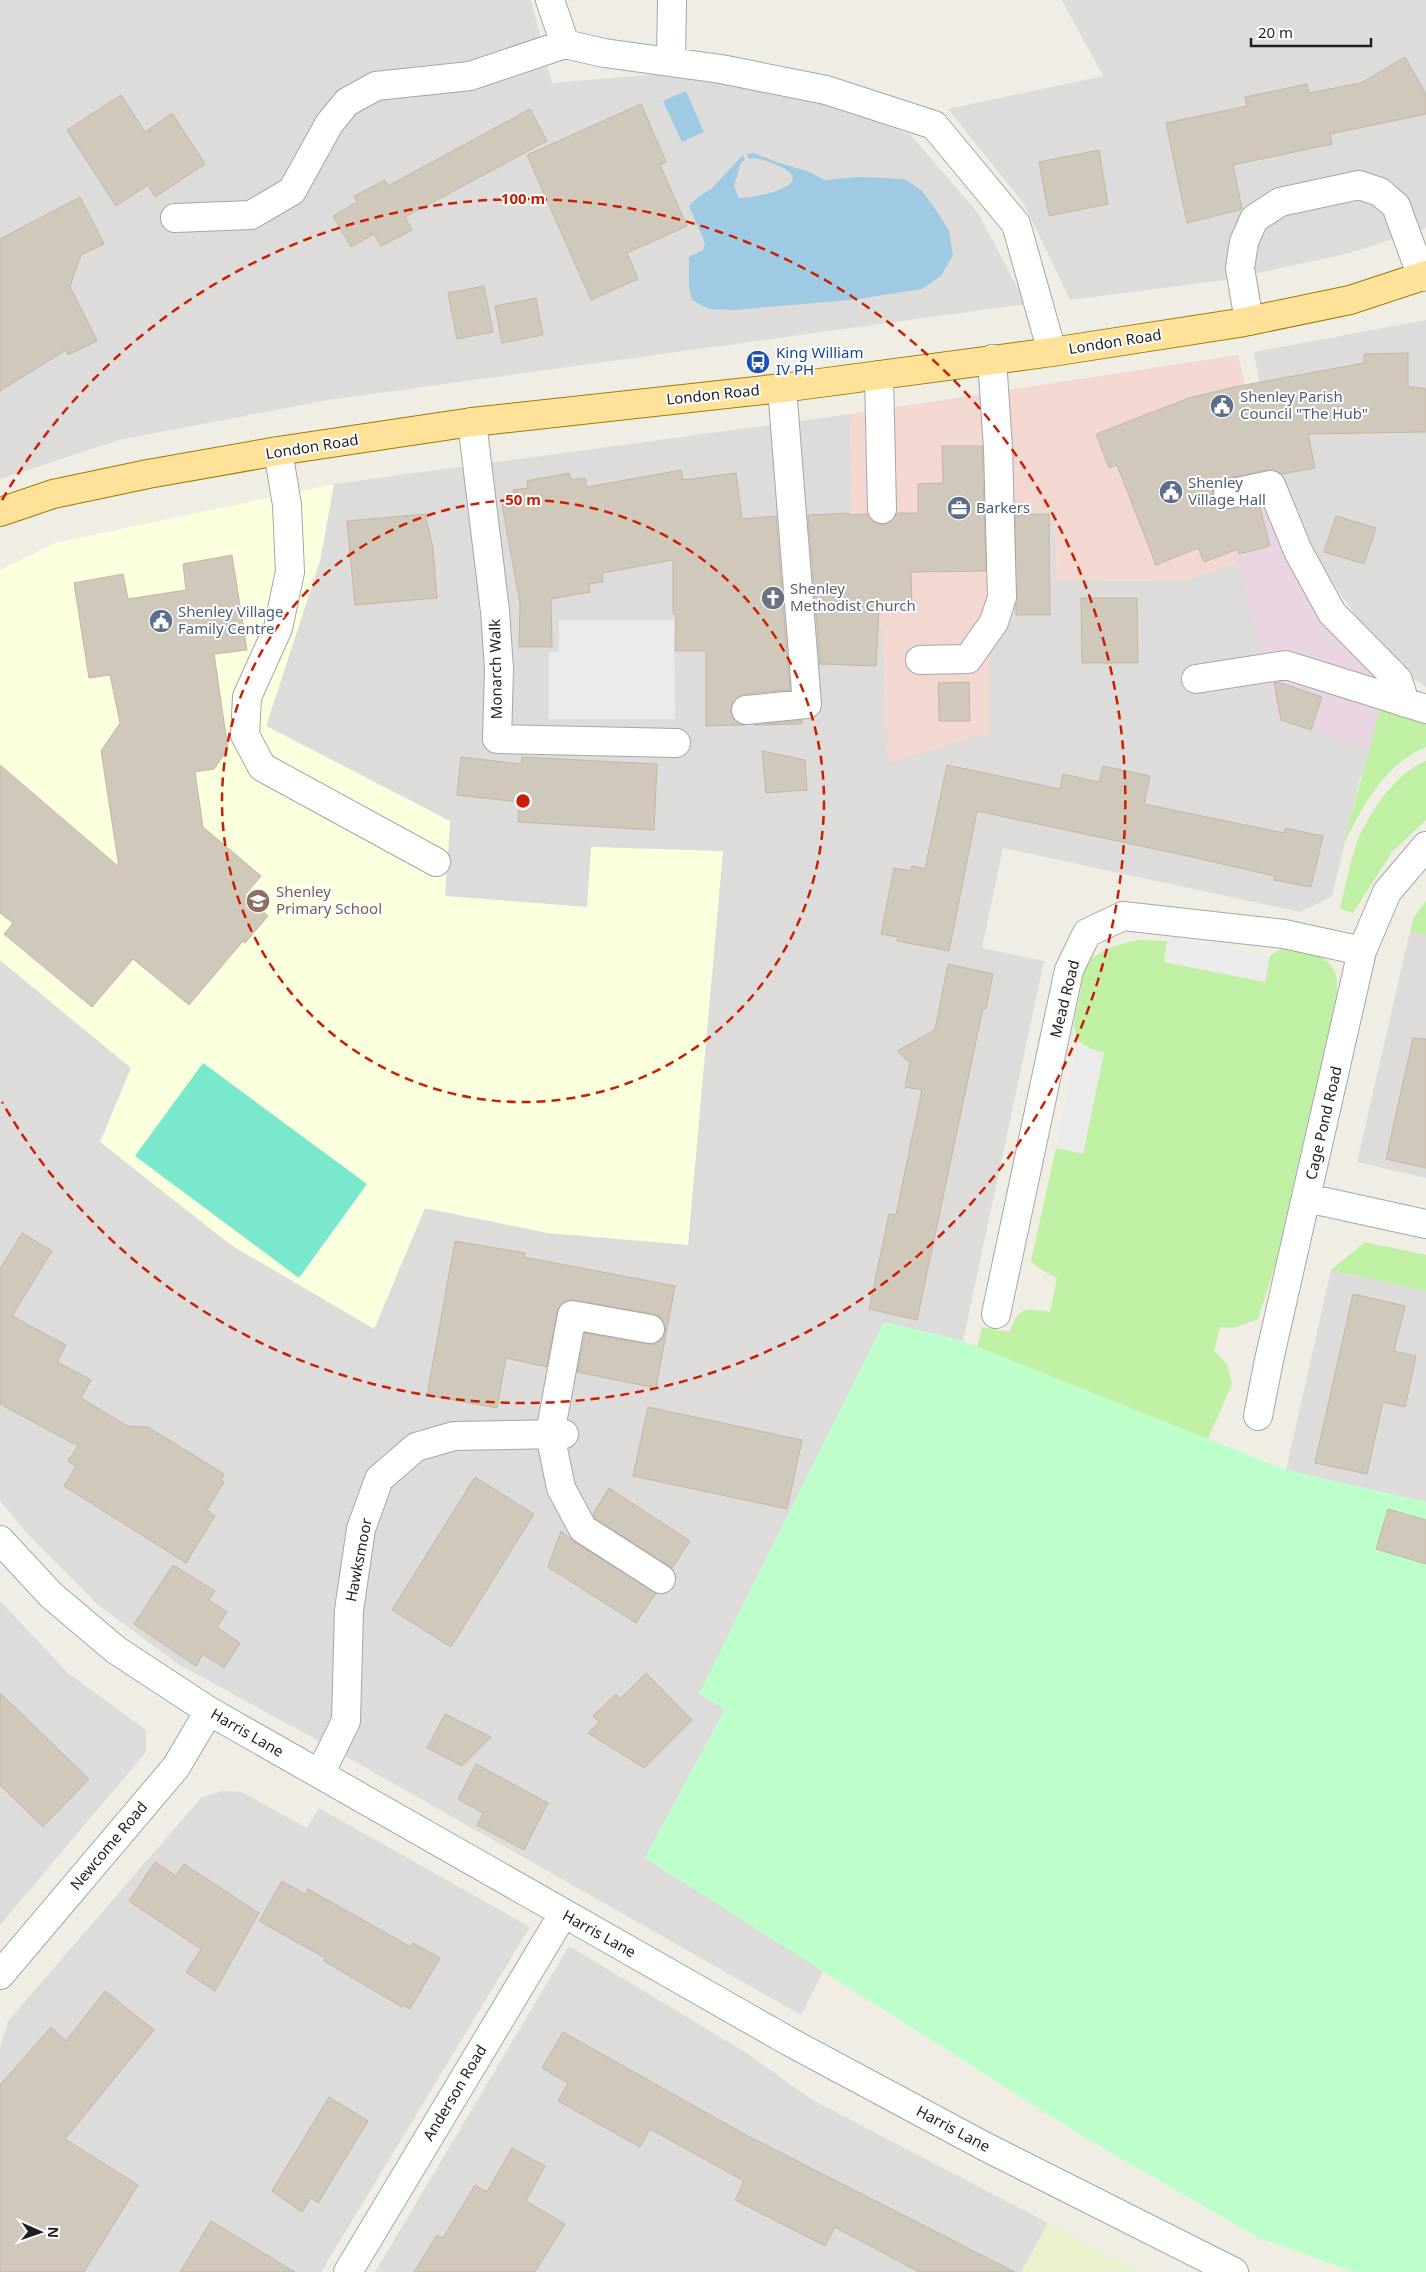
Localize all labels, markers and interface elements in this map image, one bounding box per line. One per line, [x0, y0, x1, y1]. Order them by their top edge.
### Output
scale bar [1251, 15, 1371, 47]
text: 20 m [1258, 22, 1293, 42]
text: 100 m [501, 188, 545, 208]
street label: London Road [1067, 324, 1163, 358]
place label: King William IV PH [776, 342, 863, 379]
bus stop icon: King William IV PH [745, 349, 771, 375]
street label: London Road [665, 379, 761, 409]
place label: Shenley Parish Council "The Hub" [1240, 386, 1368, 423]
public building icon: Shenley Parish Council "The Hub" [1209, 393, 1235, 419]
street label: London Road [264, 429, 360, 463]
place label: Shenley Village Hall [1188, 472, 1266, 509]
public building icon: Shenley Village Hall [1158, 479, 1184, 505]
text: 50 m [505, 489, 541, 509]
office icon: Barkers [946, 495, 972, 521]
place label: Barkers [976, 497, 1030, 517]
place label: Shenley Methodist Church [790, 578, 916, 615]
church icon: Shenley Methodist Church [760, 585, 786, 611]
place label: Shenley Village Family Centre [178, 601, 284, 638]
public building icon: Shenley Village Family Centre [148, 608, 174, 634]
street label: Monarch Walk [484, 619, 506, 719]
centre of rings [514, 792, 532, 810]
place label: Shenley Primary School [276, 881, 382, 918]
school or university icon: Shenley Primary School [245, 888, 271, 914]
street label: Mead Road [1045, 958, 1083, 1040]
street label: Cage Pond Road [1300, 1064, 1346, 1182]
street label: Hawksmoor [340, 1516, 376, 1603]
street label: Harris Lane [207, 1703, 288, 1761]
street label: Newcome Road [65, 1797, 151, 1894]
street label: Harris Lane [559, 1905, 640, 1961]
street label: Anderson Road [418, 2041, 491, 2144]
street label: Harris Lane [913, 2100, 994, 2156]
north arrow [15, 2207, 65, 2257]
text: N [44, 2226, 63, 2238]

